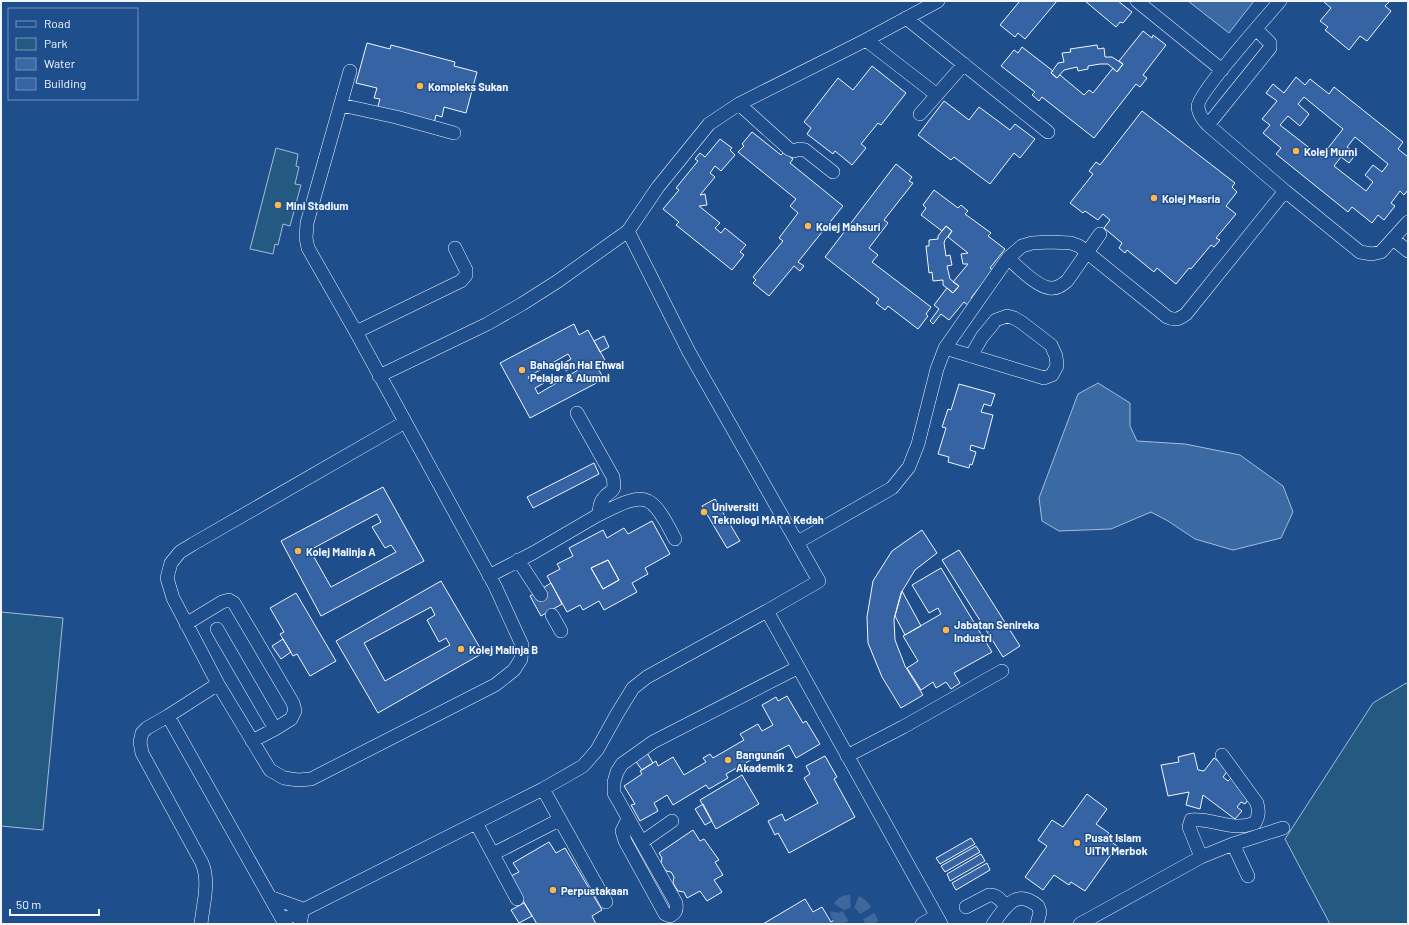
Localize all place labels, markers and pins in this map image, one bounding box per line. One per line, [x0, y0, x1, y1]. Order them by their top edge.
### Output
place label: Kompleks Sukan [428, 80, 508, 93]
marker: Kompleks Sukan [415, 81, 425, 91]
place label: Kolej Murni [1304, 145, 1357, 158]
marker: Kolej Murni [1291, 146, 1301, 156]
place label: Kolej Masria [1162, 192, 1221, 205]
marker: Kolej Masria [1149, 193, 1159, 203]
place label: Mini Stadium [286, 199, 348, 212]
marker: Mini Stadium [273, 200, 283, 210]
place label: Kolej Mahsuri [816, 220, 881, 233]
marker: Kolej Mahsuri [803, 221, 813, 231]
place label: Bahagian Hal Ehwal Pelajar & Alumni [530, 358, 624, 384]
marker: Bahagian Hal Ehwal Pelajar & Alumni [517, 365, 527, 375]
place label: Universiti Teknologi MARA Kedah [712, 500, 824, 526]
marker: Universiti Teknologi MARA Kedah [699, 507, 709, 517]
place label: Kolej Malinja A [306, 545, 376, 558]
marker: Kolej Malinja A [293, 546, 303, 556]
place label: Jabatan Senireka Industri [954, 618, 1039, 644]
marker: Jabatan Senireka Industri [941, 625, 951, 635]
place label: Kolej Malinja B [469, 643, 538, 656]
marker: Kolej Malinja B [456, 644, 466, 654]
place label: Bangunan Akademik 2 [736, 748, 793, 774]
marker: Bangunan Akademik 2 [723, 755, 733, 765]
place label: Pusat Islam UiTM Merbok [1085, 831, 1148, 857]
marker: Pusat Islam UiTM Merbok [1072, 838, 1082, 848]
place label: Perpustakaan [561, 884, 628, 897]
marker: Perpustakaan [548, 885, 558, 895]

